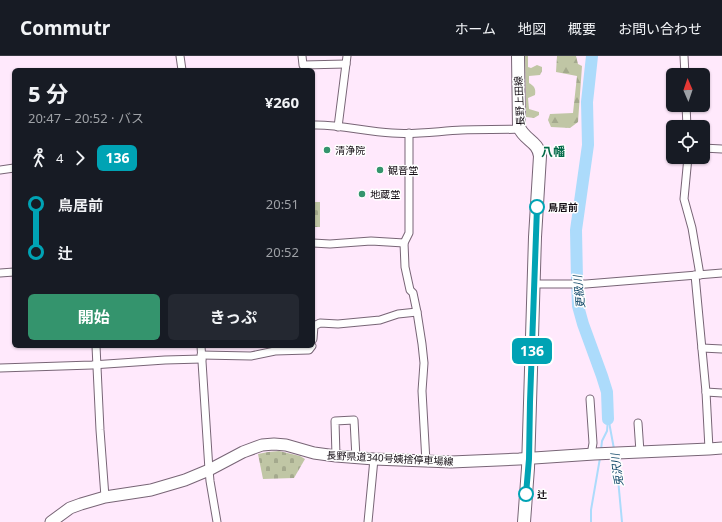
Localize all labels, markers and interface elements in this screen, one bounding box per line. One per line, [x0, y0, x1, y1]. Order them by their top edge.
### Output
text: Commutr [20, 15, 110, 41]
text: ホーム [454, 19, 496, 38]
text: 地図 [518, 19, 546, 38]
text: 概要 [568, 19, 596, 38]
text: お問い合わせ [618, 19, 702, 38]
north arrow [666, 68, 710, 112]
map controls [666, 68, 710, 164]
street label: 長野上田線 [511, 76, 527, 126]
text: 5 分 [28, 78, 68, 108]
text: ¥260 [265, 92, 299, 112]
text: 20:47 – 20:52 · バス [28, 109, 144, 127]
button: locate [666, 120, 710, 164]
place label: 清浄院 [335, 143, 365, 157]
district label: 八幡 [541, 143, 565, 160]
marker: 清浄院 [322, 145, 332, 155]
icon: walk [28, 147, 50, 169]
icon: forward [69, 147, 91, 169]
text: 136 [105, 148, 129, 167]
text: 4 [56, 149, 63, 167]
place label: 観音堂 [388, 163, 418, 177]
marker: 観音堂 [375, 165, 385, 175]
place label: 地蔵堂 [370, 187, 400, 201]
marker: 地蔵堂 [357, 189, 367, 199]
text: 鳥居前 [58, 195, 103, 215]
text: 20:51 [266, 195, 299, 213]
marker: 鳥居前 [529, 199, 545, 215]
place label: 鳥居前 [548, 200, 578, 214]
text: 辻 [58, 243, 73, 263]
text: 20:52 [266, 243, 299, 261]
water label: 更級川 [569, 274, 588, 309]
button: 開始 [28, 294, 160, 340]
button: きっぷ [168, 294, 299, 340]
line badge: 136 [509, 338, 555, 364]
text: 136 [520, 341, 544, 360]
street label: 長野県道340号姨捨停車場線 [326, 448, 454, 468]
water label: 兎沢川 [607, 452, 626, 487]
marker: 辻 [518, 486, 534, 502]
place label: 辻 [537, 487, 547, 501]

